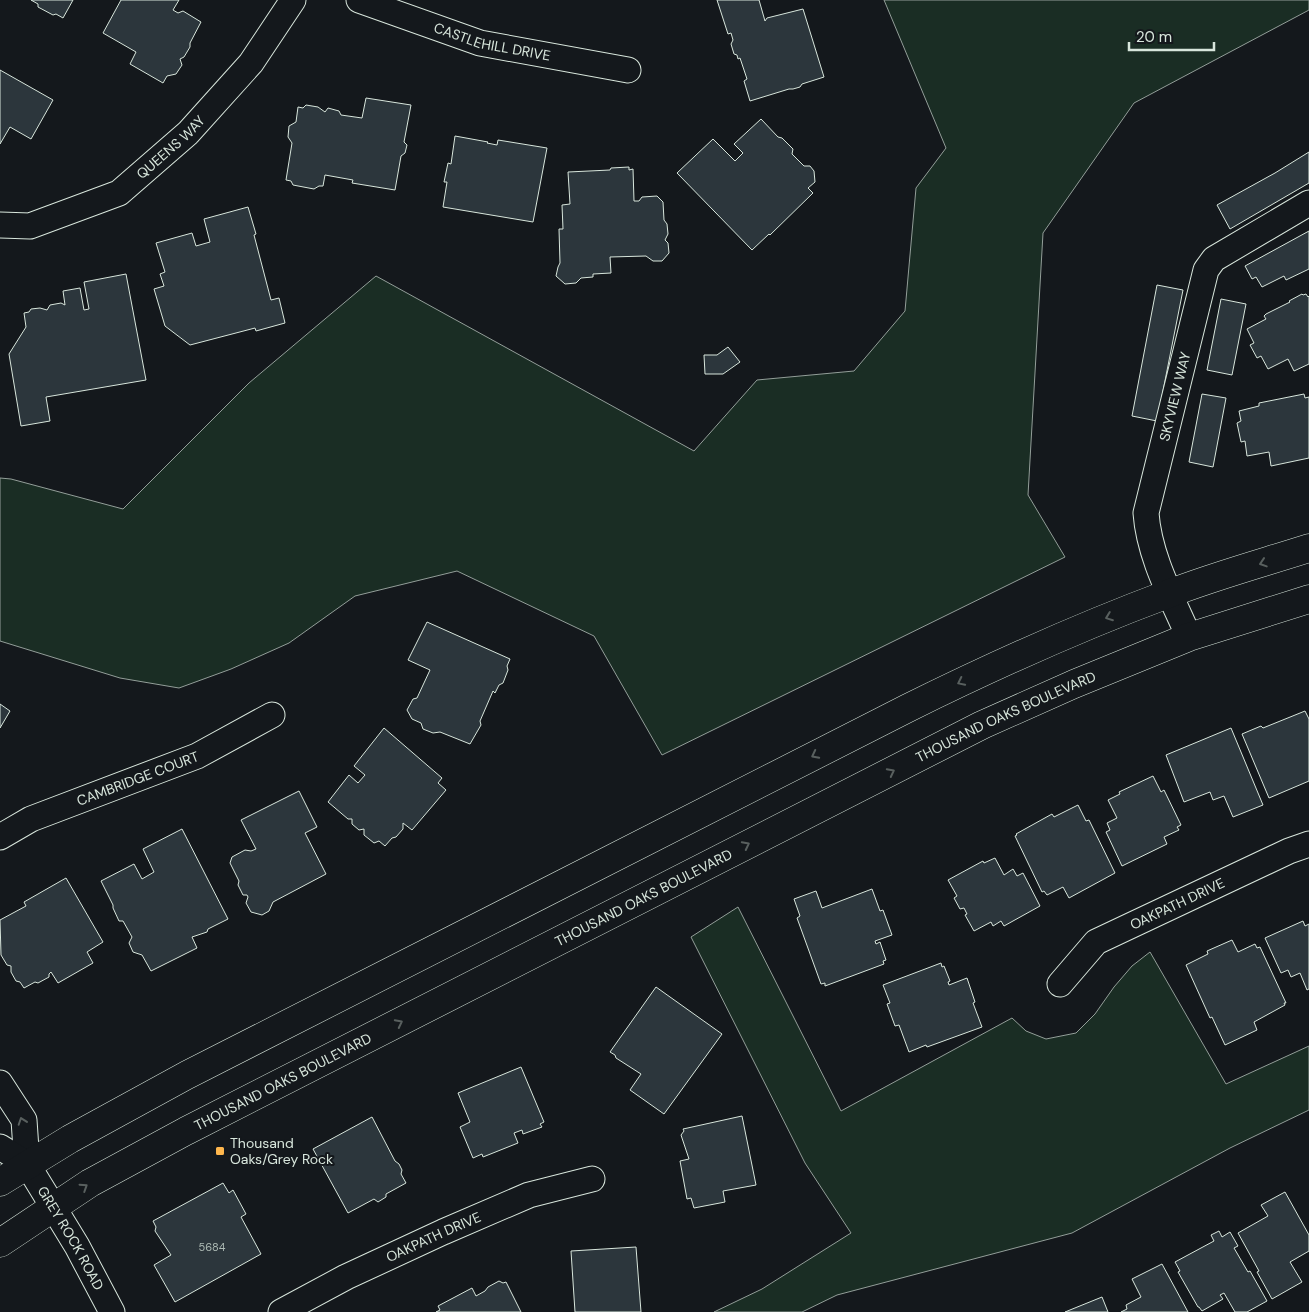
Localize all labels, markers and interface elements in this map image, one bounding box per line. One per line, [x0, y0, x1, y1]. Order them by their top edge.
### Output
street label: CASTLEHILL DRIVE [431, 18, 552, 65]
scale bar [1129, 20, 1214, 52]
text: 20 m [1136, 27, 1172, 47]
street label: QUEENS WAY [133, 112, 209, 183]
street label: SKYVIEW WAY [1155, 350, 1194, 443]
one-way arrow [1259, 557, 1267, 567]
one-way arrow [1106, 611, 1114, 621]
street label: THOUSAND OAKS BOULEVARD [913, 667, 1098, 766]
one-way arrow [957, 676, 966, 686]
street label: CAMBRIDGE COURT [74, 747, 201, 810]
one-way arrow [812, 749, 821, 759]
one-way arrow [886, 768, 895, 778]
one-way arrow [741, 841, 750, 851]
street label: THOUSAND OAKS BOULEVARD [552, 845, 735, 950]
street label: OAKPATH DRIVE [1127, 874, 1227, 934]
one-way arrow [394, 1018, 403, 1029]
street label: THOUSAND OAKS BOULEVARD [191, 1029, 374, 1134]
one-way arrow [17, 1117, 27, 1125]
place label: Thousand Oaks/Grey Rock [230, 1134, 333, 1168]
marker: Thousand Oaks/Grey Rock [214, 1145, 226, 1157]
street label: GREY ROCK ROAD [34, 1183, 108, 1293]
one-way arrow [79, 1184, 88, 1193]
street label: OAKPATH DRIVE [383, 1208, 484, 1266]
house number: 5684 [199, 1240, 226, 1254]

